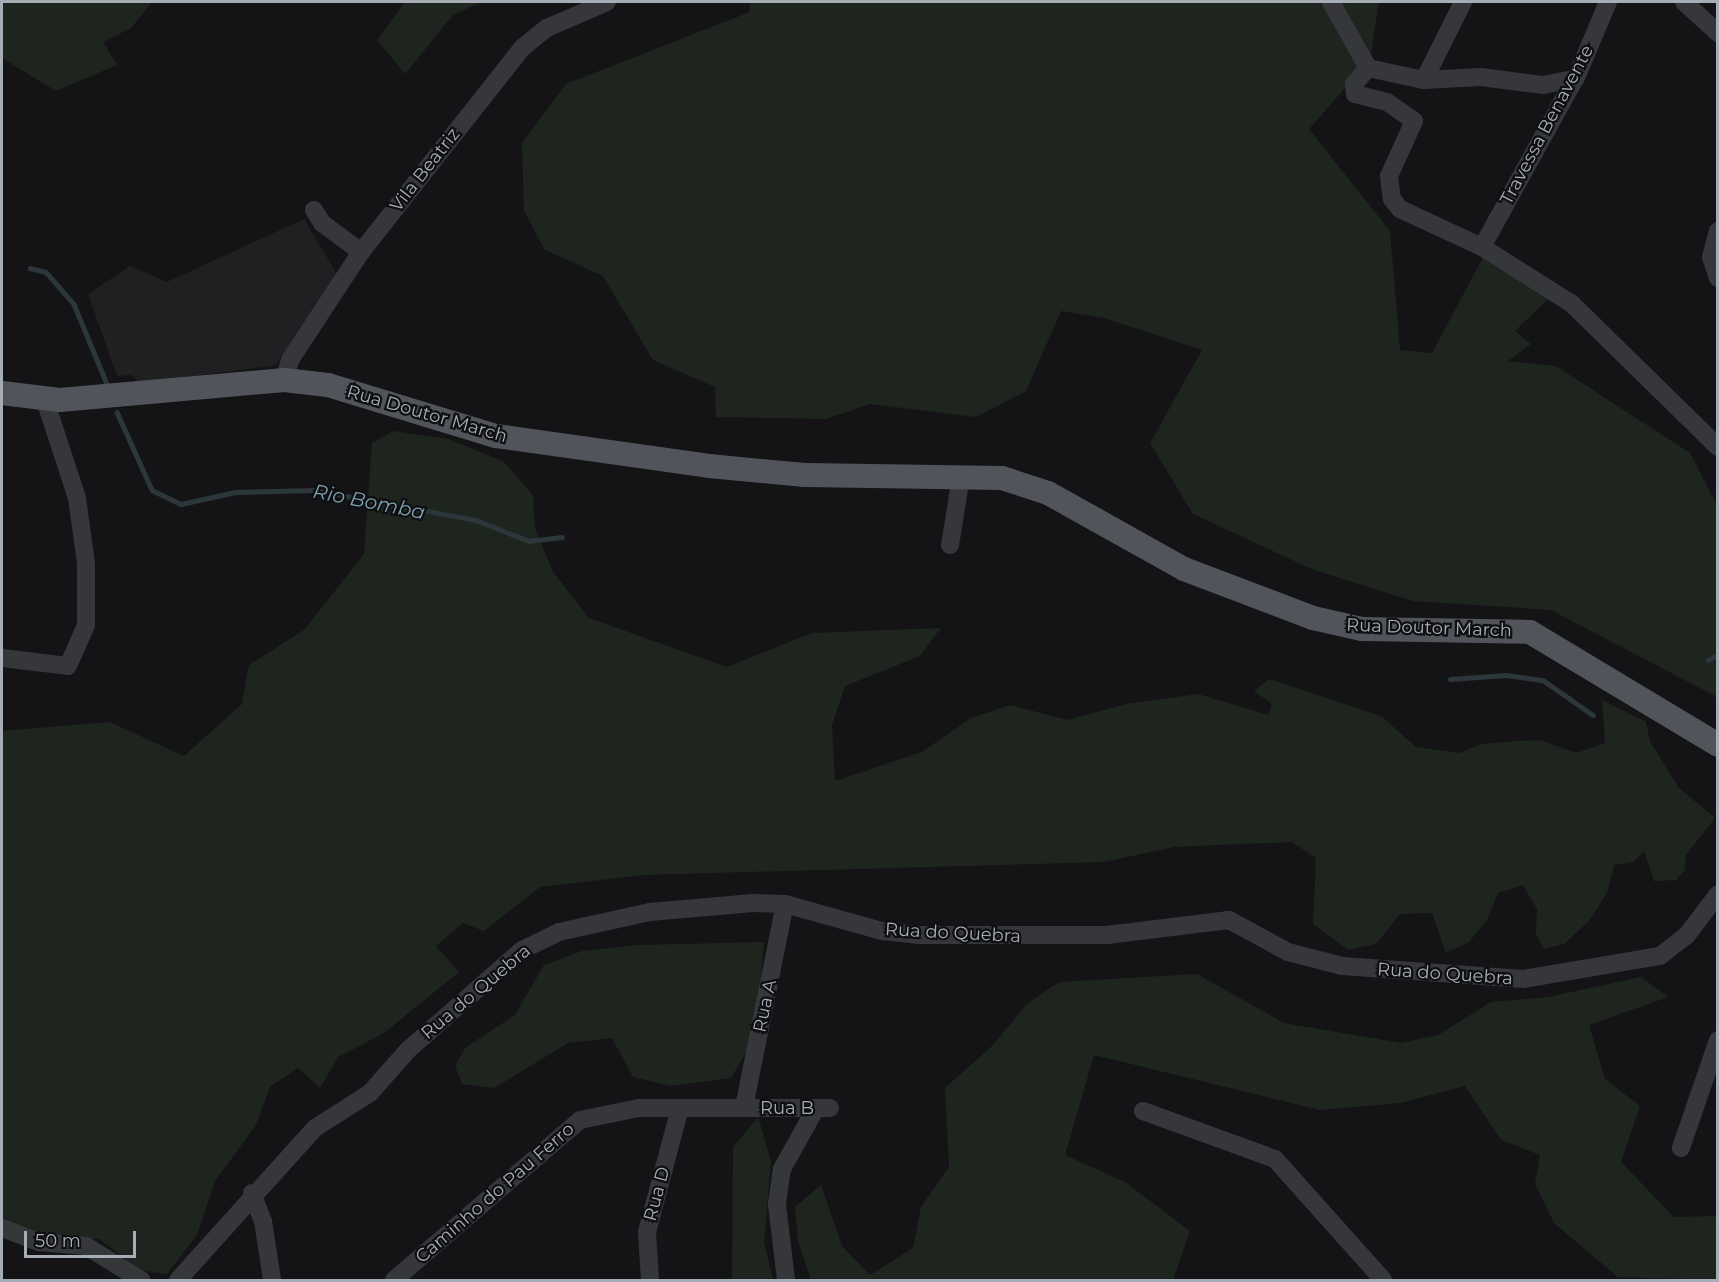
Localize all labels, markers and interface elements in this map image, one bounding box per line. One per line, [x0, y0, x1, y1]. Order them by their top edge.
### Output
street label: Travessa Benavente [1496, 41, 1598, 209]
street label: Vila Beatriz [386, 124, 464, 216]
street label: Rua Doutor March [344, 381, 510, 447]
water label: Rio Bomba [311, 479, 427, 525]
street label: Rua Doutor March [1346, 614, 1512, 642]
street label: Rua do Quebra [885, 919, 1021, 947]
street label: Rua do Quebra [417, 940, 535, 1044]
street label: Rua do Quebra [1376, 958, 1514, 990]
street label: Rua A [749, 978, 781, 1034]
street label: Rua B [760, 1097, 814, 1119]
street label: Caminho do Pau Ferro [411, 1118, 579, 1268]
street label: Rua D [639, 1164, 675, 1224]
scale bar [27, 1219, 140, 1257]
text: 50 m [35, 1230, 81, 1252]

